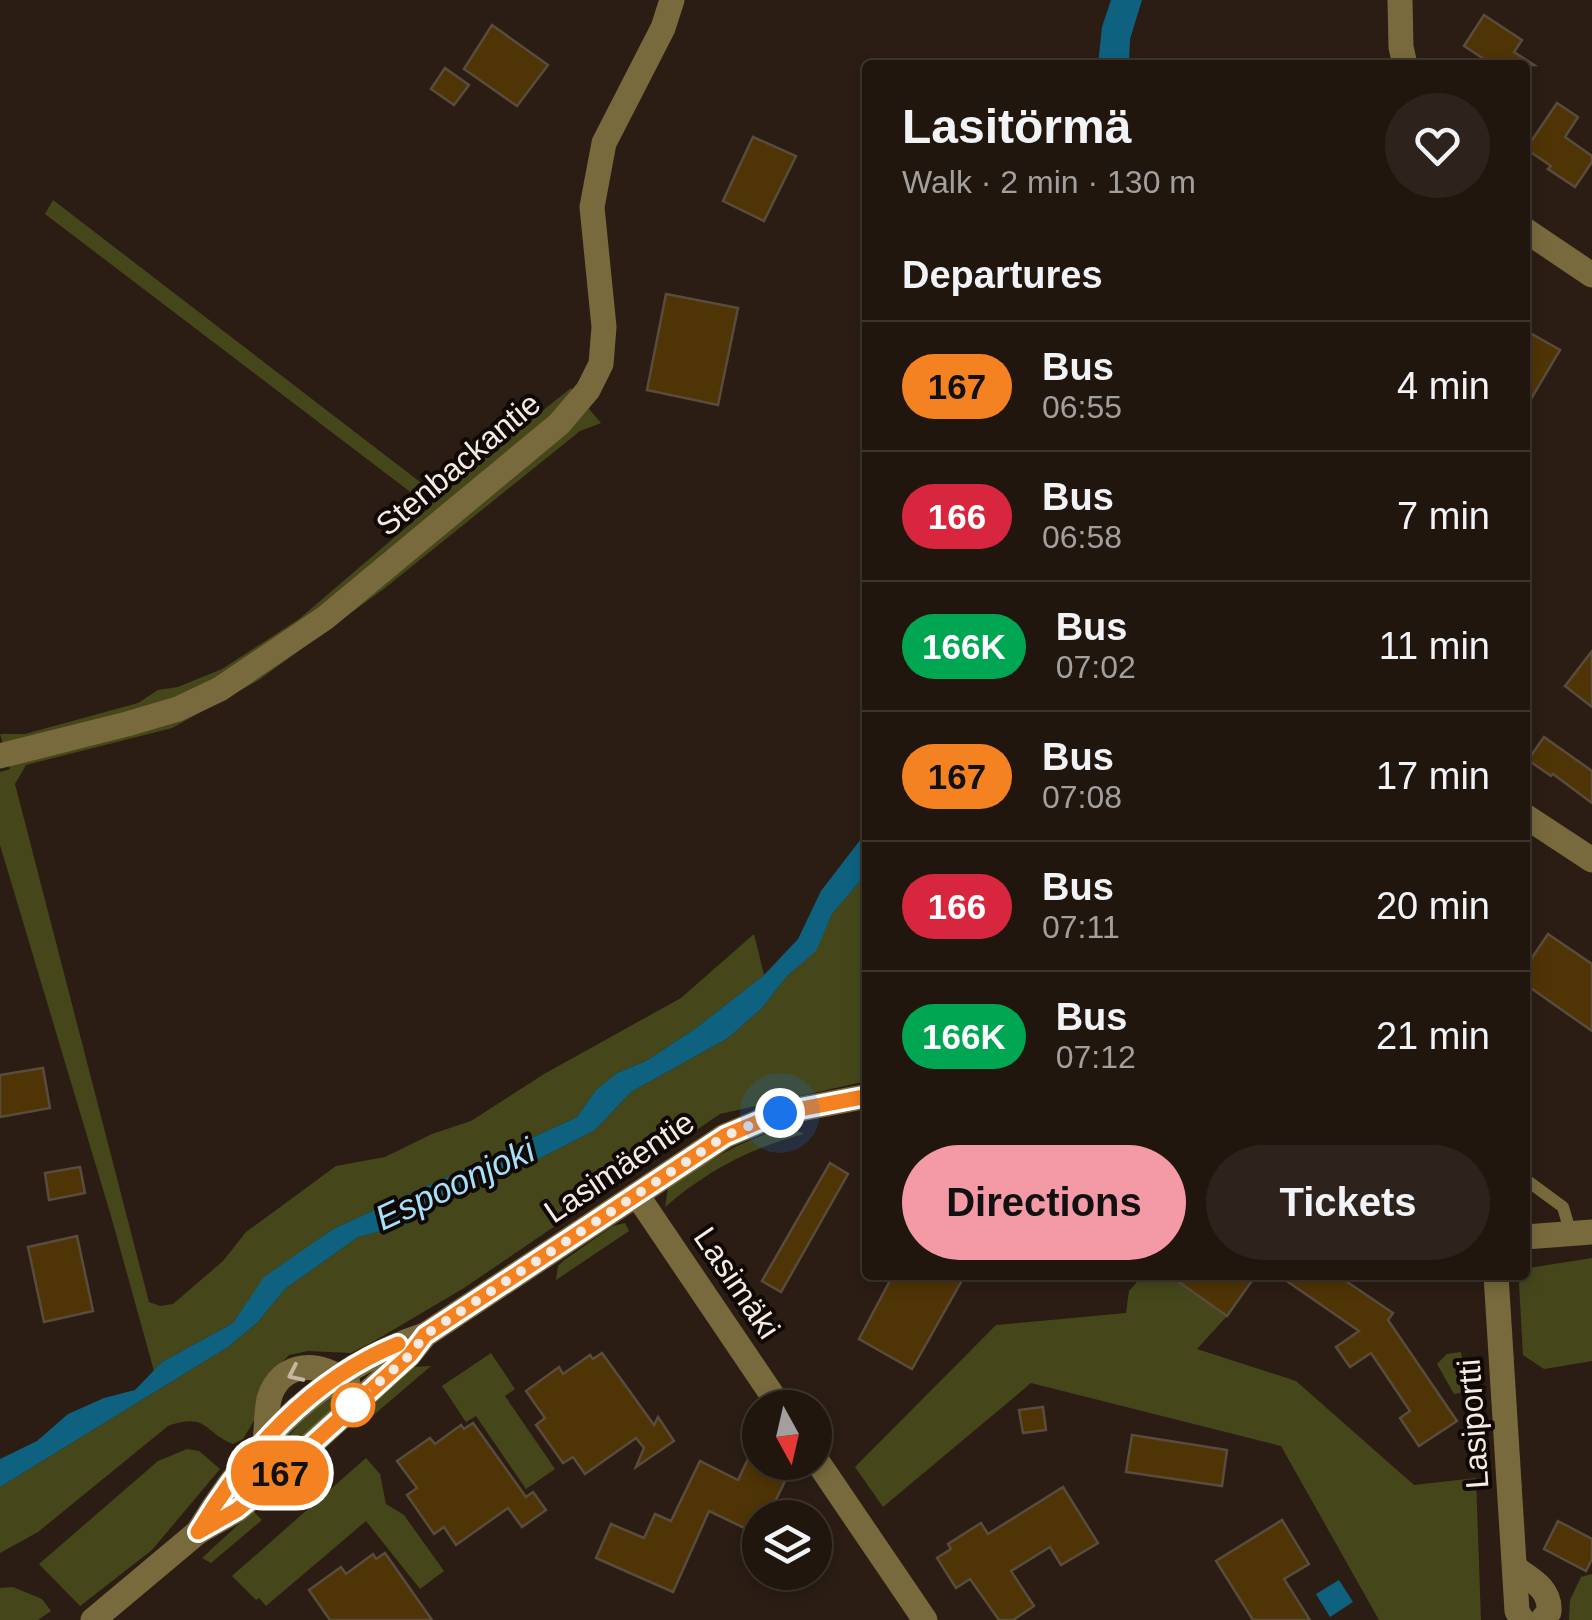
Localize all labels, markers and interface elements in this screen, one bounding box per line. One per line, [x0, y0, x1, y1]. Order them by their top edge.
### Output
button: heart [1385, 93, 1490, 198]
text: Lasitörmä [902, 100, 1131, 153]
text: Walk · 2 min · 130 m [902, 164, 1196, 200]
text: Departures [902, 254, 1103, 296]
text: Bus [1042, 346, 1114, 388]
text: 4 min [1397, 365, 1490, 407]
text: 167 [928, 367, 986, 406]
street label: Stenbackantie [369, 385, 547, 543]
text: 06:55 [1042, 389, 1122, 425]
text: Bus [1042, 476, 1114, 518]
text: 7 min [1397, 495, 1490, 537]
text: 166 [928, 497, 986, 536]
text: 06:58 [1042, 519, 1122, 555]
text: Bus [1056, 606, 1127, 648]
text: 11 min [1379, 625, 1490, 667]
text: 166K [922, 627, 1006, 666]
text: 07:02 [1056, 649, 1136, 685]
text: Bus [1042, 736, 1114, 778]
text: 17 min [1376, 755, 1490, 797]
text: 167 [928, 757, 986, 796]
text: 07:08 [1042, 779, 1122, 815]
text: Bus [1042, 866, 1114, 908]
text: 20 min [1376, 885, 1490, 927]
text: 166 [928, 887, 986, 926]
text: 07:11 [1042, 909, 1120, 945]
text: Bus [1056, 996, 1127, 1038]
text: 21 min [1376, 1015, 1490, 1057]
text: 166K [922, 1017, 1006, 1056]
text: 07:12 [1056, 1039, 1136, 1075]
your location [755, 1088, 805, 1138]
street label: Lasimäentie [537, 1104, 701, 1230]
water label: Espoonjoki [369, 1129, 542, 1237]
button: Directions [902, 1145, 1186, 1260]
button: Tickets [1206, 1145, 1490, 1260]
street label: Lasimäki [687, 1221, 787, 1345]
street label: Lasiportti [1451, 1358, 1495, 1490]
one-way arrow [287, 1362, 305, 1382]
unlabelled marker [332, 1384, 374, 1426]
north arrow [742, 1390, 832, 1480]
map controls [742, 1390, 832, 1590]
line badge: 167 [222, 1440, 338, 1506]
text: 167 [251, 1454, 309, 1493]
button: layers [742, 1500, 832, 1590]

